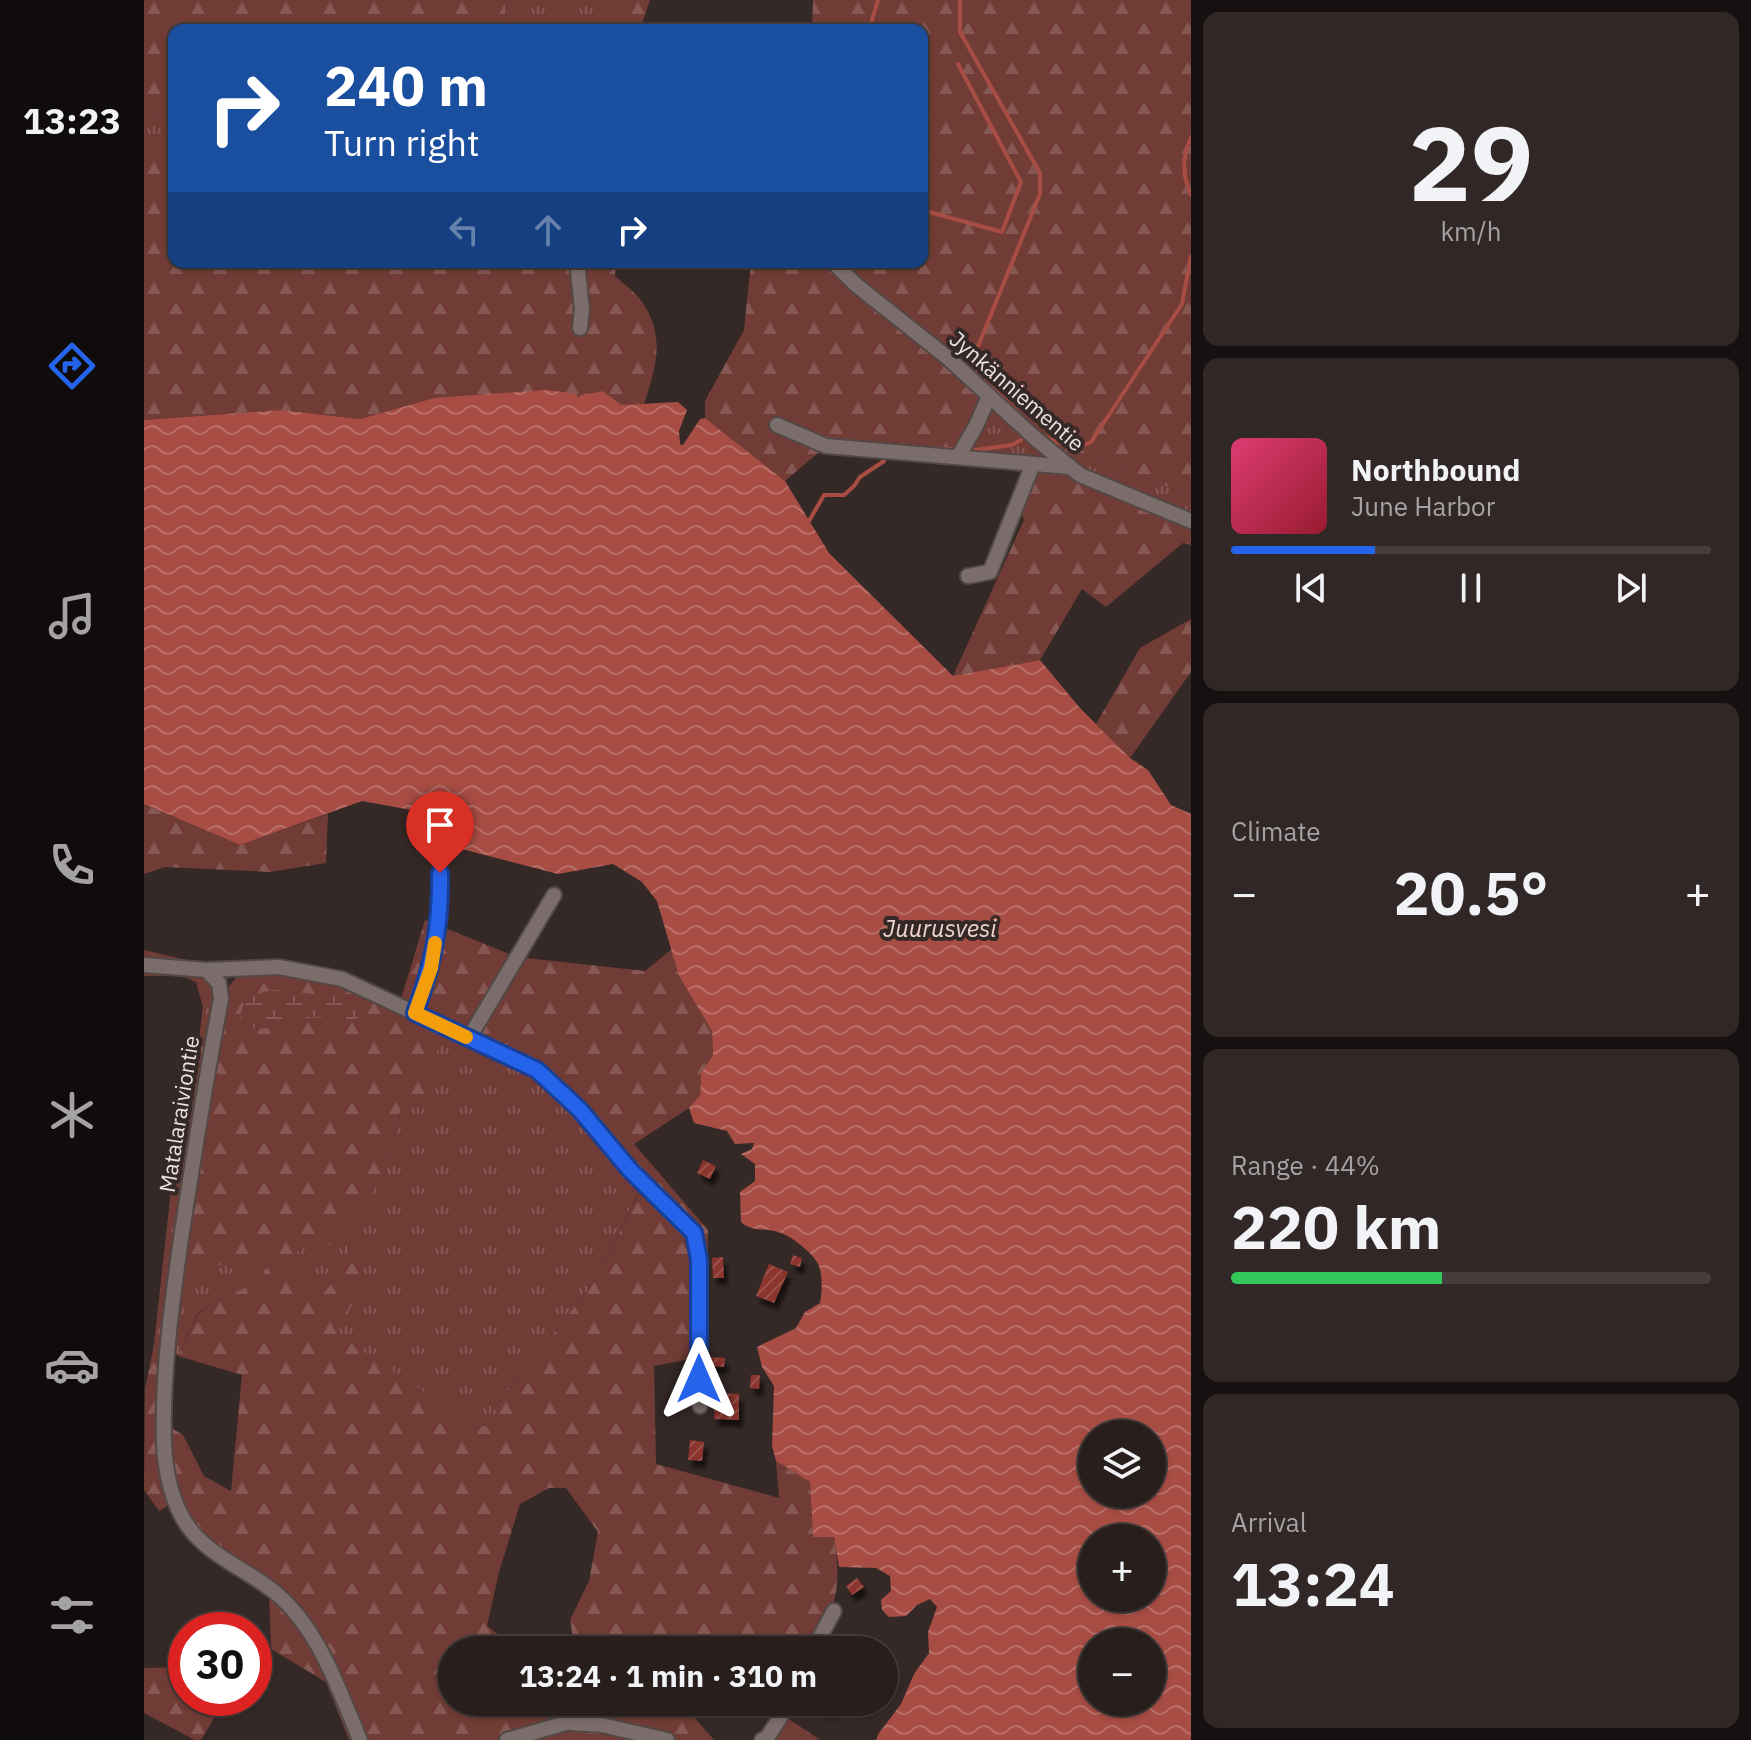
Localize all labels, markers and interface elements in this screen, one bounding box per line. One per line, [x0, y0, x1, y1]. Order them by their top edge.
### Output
text: 240 m [324, 49, 488, 121]
icon: right [192, 56, 296, 160]
text: 29 [1409, 94, 1533, 230]
text: 13:23 [23, 97, 121, 144]
text: Turn right [324, 119, 480, 166]
icon: left [442, 208, 486, 252]
icon: ahead [526, 208, 570, 252]
icon: right [610, 208, 654, 252]
text: km/h [1440, 214, 1502, 248]
street label: Jynkänniementie [944, 324, 1091, 457]
icon: directions [44, 338, 100, 394]
text: Northbound [1351, 450, 1520, 489]
text: June Harbor [1351, 489, 1495, 523]
icon: previous [1289, 566, 1333, 610]
icon: pause [1449, 566, 1493, 610]
icon: next [1609, 566, 1653, 610]
icon: music [44, 588, 100, 644]
pin [406, 791, 474, 873]
icon: arrive [418, 803, 462, 847]
text: Climate [1231, 814, 1321, 848]
icon: phone [44, 837, 100, 893]
text: 20.5° [1394, 853, 1548, 932]
text: − [1231, 864, 1257, 921]
text: + [1685, 864, 1711, 921]
water label: Juurusvesi [883, 912, 997, 944]
street label: Matalaraiviontie [152, 1033, 205, 1194]
icon: climate [44, 1087, 100, 1143]
text: Range · 44% [1231, 1148, 1380, 1182]
text: 220 km [1231, 1187, 1441, 1266]
icon: car [44, 1337, 100, 1393]
position arrow [657, 1337, 741, 1421]
map controls [1078, 1420, 1166, 1716]
button: layers [1078, 1420, 1166, 1508]
text: Arrival [1231, 1505, 1307, 1539]
button: + [1078, 1524, 1166, 1612]
text: 13:24 [1231, 1544, 1395, 1623]
icon: filters [44, 1587, 100, 1643]
speed limit sign: 30 [168, 1612, 272, 1716]
button: − [1078, 1628, 1166, 1716]
text: 13:24 · 1 min · 310 m [519, 1656, 817, 1695]

